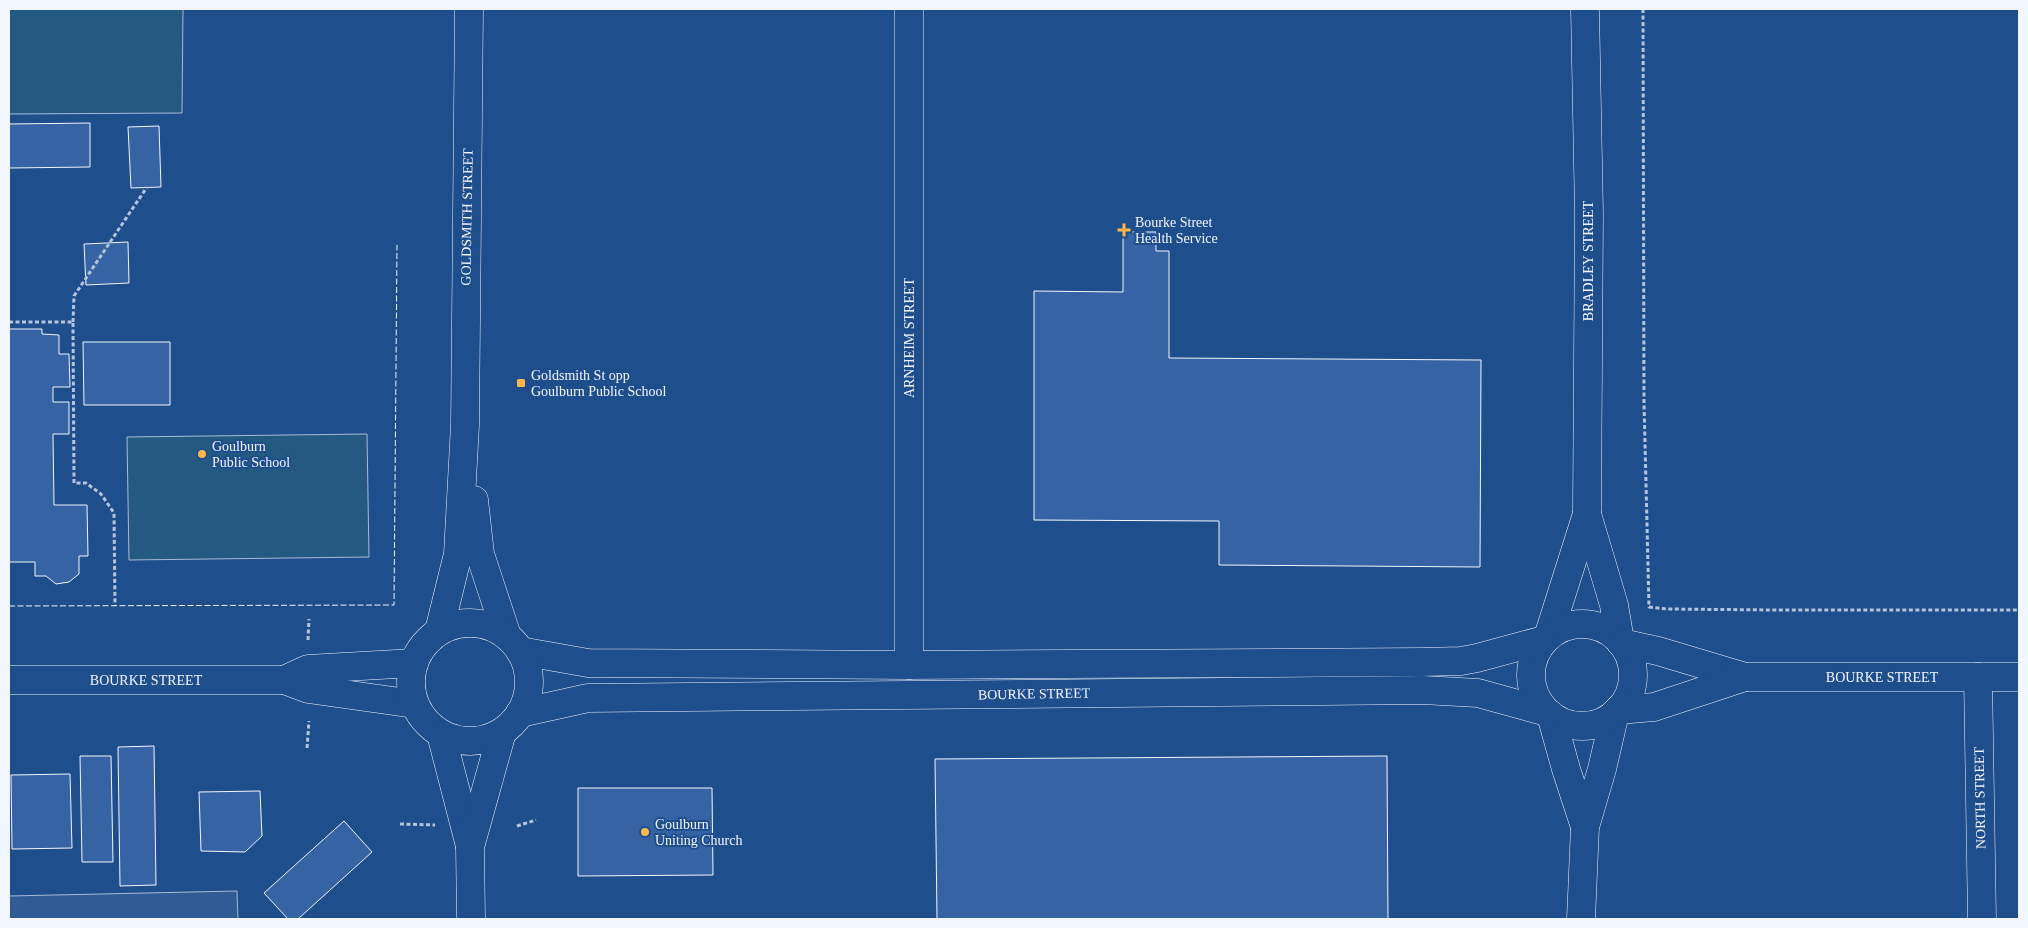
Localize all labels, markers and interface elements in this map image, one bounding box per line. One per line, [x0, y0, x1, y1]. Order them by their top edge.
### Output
street label: GOLDSMITH STREET [458, 148, 476, 286]
street label: BRADLEY STREET [1581, 200, 1596, 321]
place label: Bourke Street Health Service [1135, 215, 1218, 246]
marker: Bourke Street Health Service [1117, 223, 1131, 237]
street label: ARNHEIM STREET [902, 277, 917, 398]
place label: Goldsmith St opp Goulburn Public School [531, 368, 666, 399]
marker: Goldsmith St opp Goulburn Public School [515, 377, 527, 389]
place label: Goulburn Public School [212, 439, 290, 470]
marker: Goulburn Public School [196, 448, 208, 460]
street label: BOURKE STREET [1826, 670, 1939, 685]
street label: BOURKE STREET [90, 673, 203, 688]
street label: BOURKE STREET [978, 686, 1091, 702]
street label: NORTH STREET [1972, 746, 1988, 849]
place label: Goulburn Uniting Church [655, 817, 743, 848]
marker: Goulburn Uniting Church [639, 826, 651, 838]

